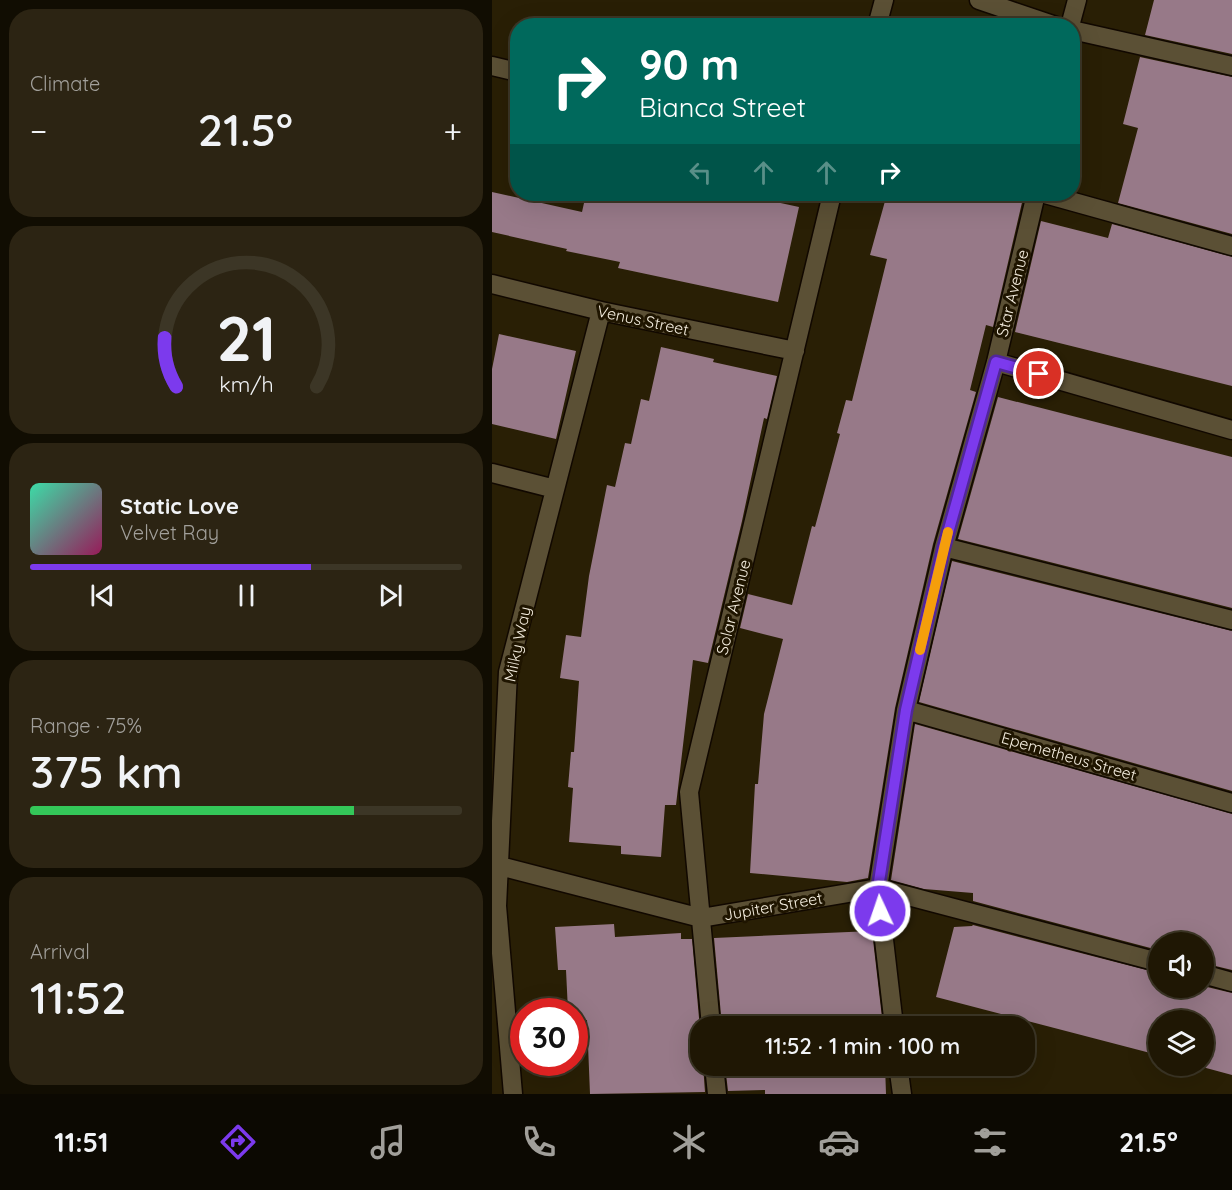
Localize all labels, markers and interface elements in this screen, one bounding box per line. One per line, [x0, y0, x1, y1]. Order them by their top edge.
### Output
text: 90 m [639, 38, 739, 91]
icon: right [540, 42, 618, 120]
text: Climate [30, 71, 100, 96]
text: Bianca Street [639, 90, 806, 124]
text: 21.5° [198, 101, 293, 157]
text: − [30, 110, 47, 151]
text: + [443, 110, 462, 151]
icon: left [684, 156, 717, 189]
icon: ahead [747, 156, 780, 189]
icon: ahead [810, 156, 843, 189]
icon: right [873, 156, 906, 189]
street label: Star Avenue [991, 247, 1033, 339]
text: 21 [216, 299, 276, 377]
street label: Venus Street [595, 301, 691, 339]
pin [1013, 348, 1064, 399]
icon: arrive [1022, 357, 1055, 390]
text: km/h [219, 371, 273, 397]
text: Static Love [120, 492, 239, 520]
text: Velvet Ray [120, 520, 219, 545]
street label: Solar Avenue [712, 557, 754, 657]
icon: previous [86, 579, 119, 612]
icon: pause [230, 579, 263, 612]
icon: next [374, 579, 407, 612]
street label: Milky Way [499, 605, 535, 683]
text: Range · 75% [30, 713, 142, 738]
street label: Epemetheus Street [999, 727, 1139, 785]
text: 375 km [30, 743, 183, 799]
position arrow [848, 879, 912, 943]
street label: Jupiter Street [722, 887, 824, 925]
map controls [1148, 932, 1214, 1076]
button: sound [1148, 932, 1214, 998]
text: Arrival [30, 939, 90, 964]
text: 11:52 [30, 969, 126, 1025]
speed limit sign: 30 [510, 998, 588, 1076]
button: layers [1148, 1010, 1214, 1076]
text: 11:52 · 1 min · 100 m [765, 1032, 960, 1060]
icon: directions [217, 1121, 259, 1163]
icon: music [367, 1121, 409, 1163]
icon: phone [518, 1121, 560, 1163]
icon: climate [668, 1121, 710, 1163]
icon: car [818, 1121, 860, 1163]
icon: filters [969, 1121, 1011, 1163]
text: 11:51 [54, 1125, 109, 1159]
text: 21.5° [1119, 1125, 1178, 1159]

